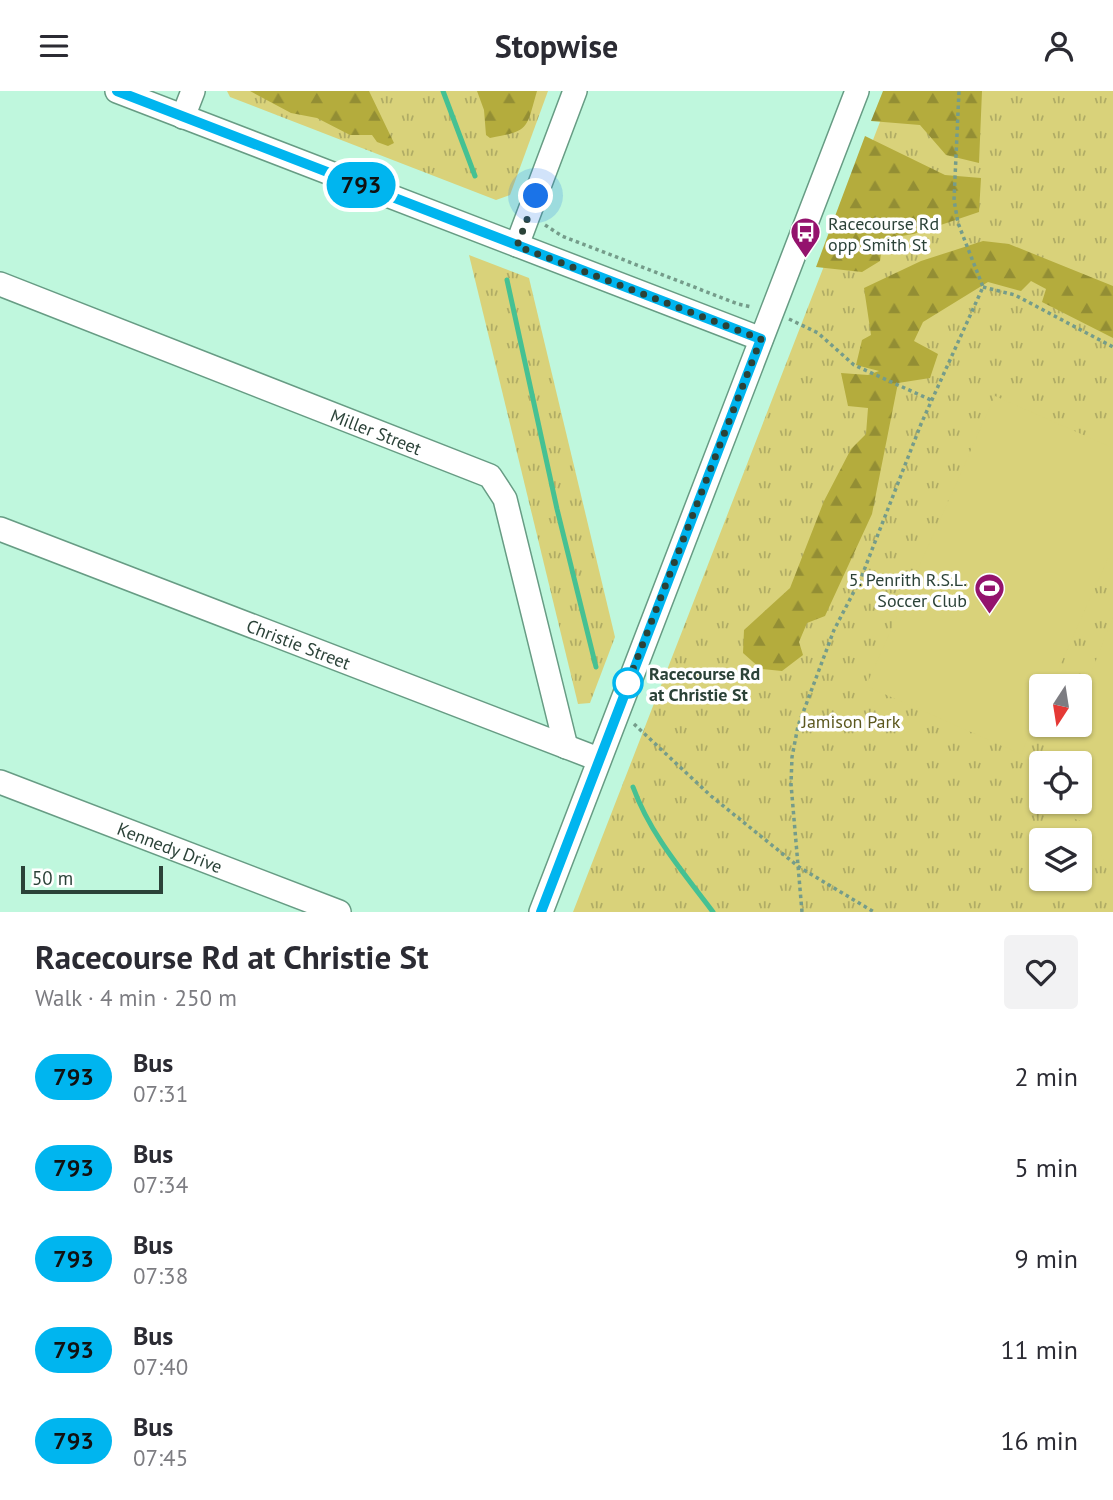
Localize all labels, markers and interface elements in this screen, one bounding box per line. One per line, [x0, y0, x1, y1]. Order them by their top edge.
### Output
text: Stopwise [495, 25, 618, 67]
icon: menu [35, 27, 73, 65]
icon: person [1040, 27, 1078, 65]
line badge: 793 [321, 162, 401, 208]
text: 793 [341, 169, 381, 200]
your location [518, 178, 553, 213]
place label: Racecourse Rd opp Smith St [828, 212, 939, 256]
bus stop icon: Racecourse Rd opp Smith St [788, 216, 822, 260]
street label: Miller Street [327, 403, 425, 460]
place label: 5. Penrith R.S.L. Soccer Club [849, 568, 967, 612]
sports icon: 5. Penrith R.S.L. Soccer Club [973, 572, 1007, 616]
street label: Christie Street [243, 613, 354, 674]
place label: Racecourse Rd at Christie St [649, 662, 760, 706]
marker: Racecourse Rd at Christie St [613, 668, 643, 698]
north arrow [1029, 674, 1092, 737]
map controls [1029, 674, 1092, 891]
park label: Jamison Park [801, 710, 901, 733]
button: locate [1029, 751, 1092, 814]
street label: Kennedy Drive [114, 817, 226, 878]
button: layers [1029, 828, 1092, 891]
scale bar [21, 863, 163, 895]
text: 50 m [32, 866, 73, 890]
text: Racecourse Rd at Christie St [35, 935, 429, 978]
button: heart [1004, 935, 1078, 1009]
text: Walk · 4 min · 250 m [35, 983, 237, 1012]
text: Bus [133, 1046, 173, 1079]
text: 2 min [1015, 1060, 1078, 1093]
text: 793 [53, 1061, 94, 1092]
text: 07:31 [133, 1079, 188, 1108]
text: Bus [133, 1137, 173, 1170]
text: 5 min [1015, 1151, 1078, 1184]
text: 793 [53, 1152, 94, 1183]
text: 07:34 [133, 1170, 188, 1199]
text: Bus [133, 1228, 173, 1261]
text: 9 min [1015, 1242, 1078, 1275]
text: 793 [53, 1243, 94, 1274]
text: 07:38 [133, 1261, 188, 1290]
text: Bus [133, 1319, 173, 1352]
text: 11 min [1000, 1333, 1078, 1366]
text: 793 [53, 1334, 94, 1365]
text: 07:40 [133, 1352, 188, 1381]
text: Bus [133, 1410, 173, 1443]
text: 16 min [1000, 1424, 1078, 1457]
text: 793 [53, 1425, 94, 1456]
text: 07:45 [133, 1443, 188, 1472]

